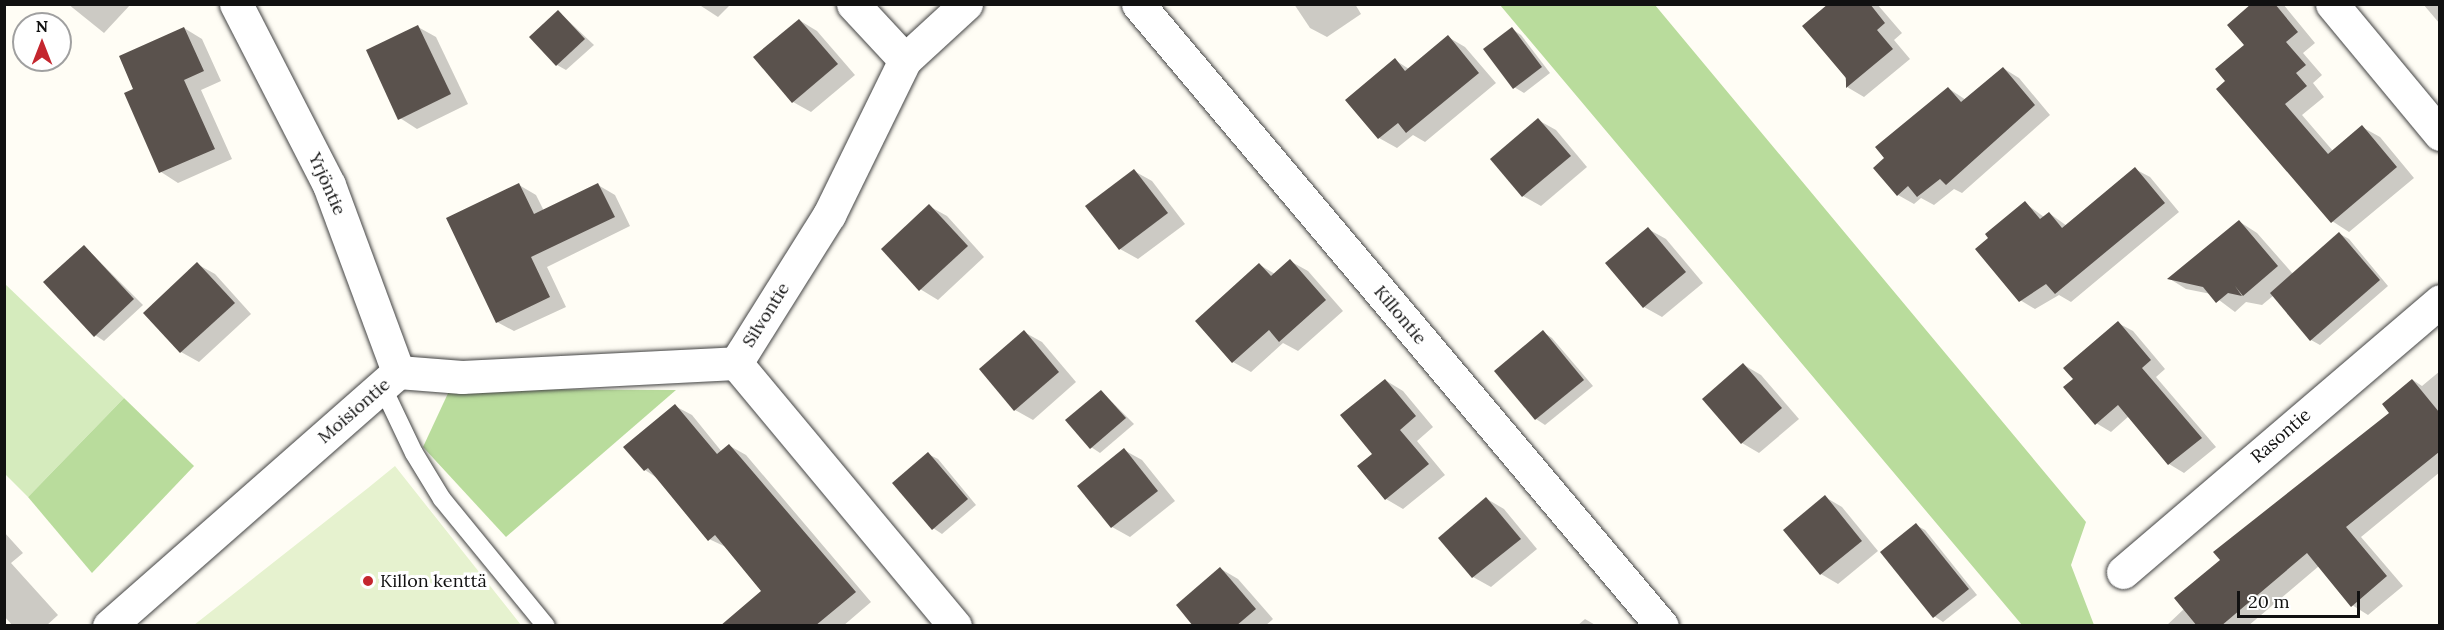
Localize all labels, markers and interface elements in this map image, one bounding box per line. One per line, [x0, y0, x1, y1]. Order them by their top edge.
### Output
north arrow [12, 12, 72, 72]
text: N [36, 16, 48, 36]
street label: Yrjöntie [304, 149, 350, 219]
street label: Silvontie [738, 279, 794, 351]
street label: Killontie [1369, 281, 1431, 349]
street label: Moisiontie [314, 374, 394, 448]
street label: Rasontie [2247, 404, 2315, 468]
place label: Killon kenttä [380, 570, 487, 592]
marker: Killon kenttä [361, 574, 375, 588]
scale bar [2240, 579, 2363, 617]
text: 20 m [2248, 590, 2290, 613]

